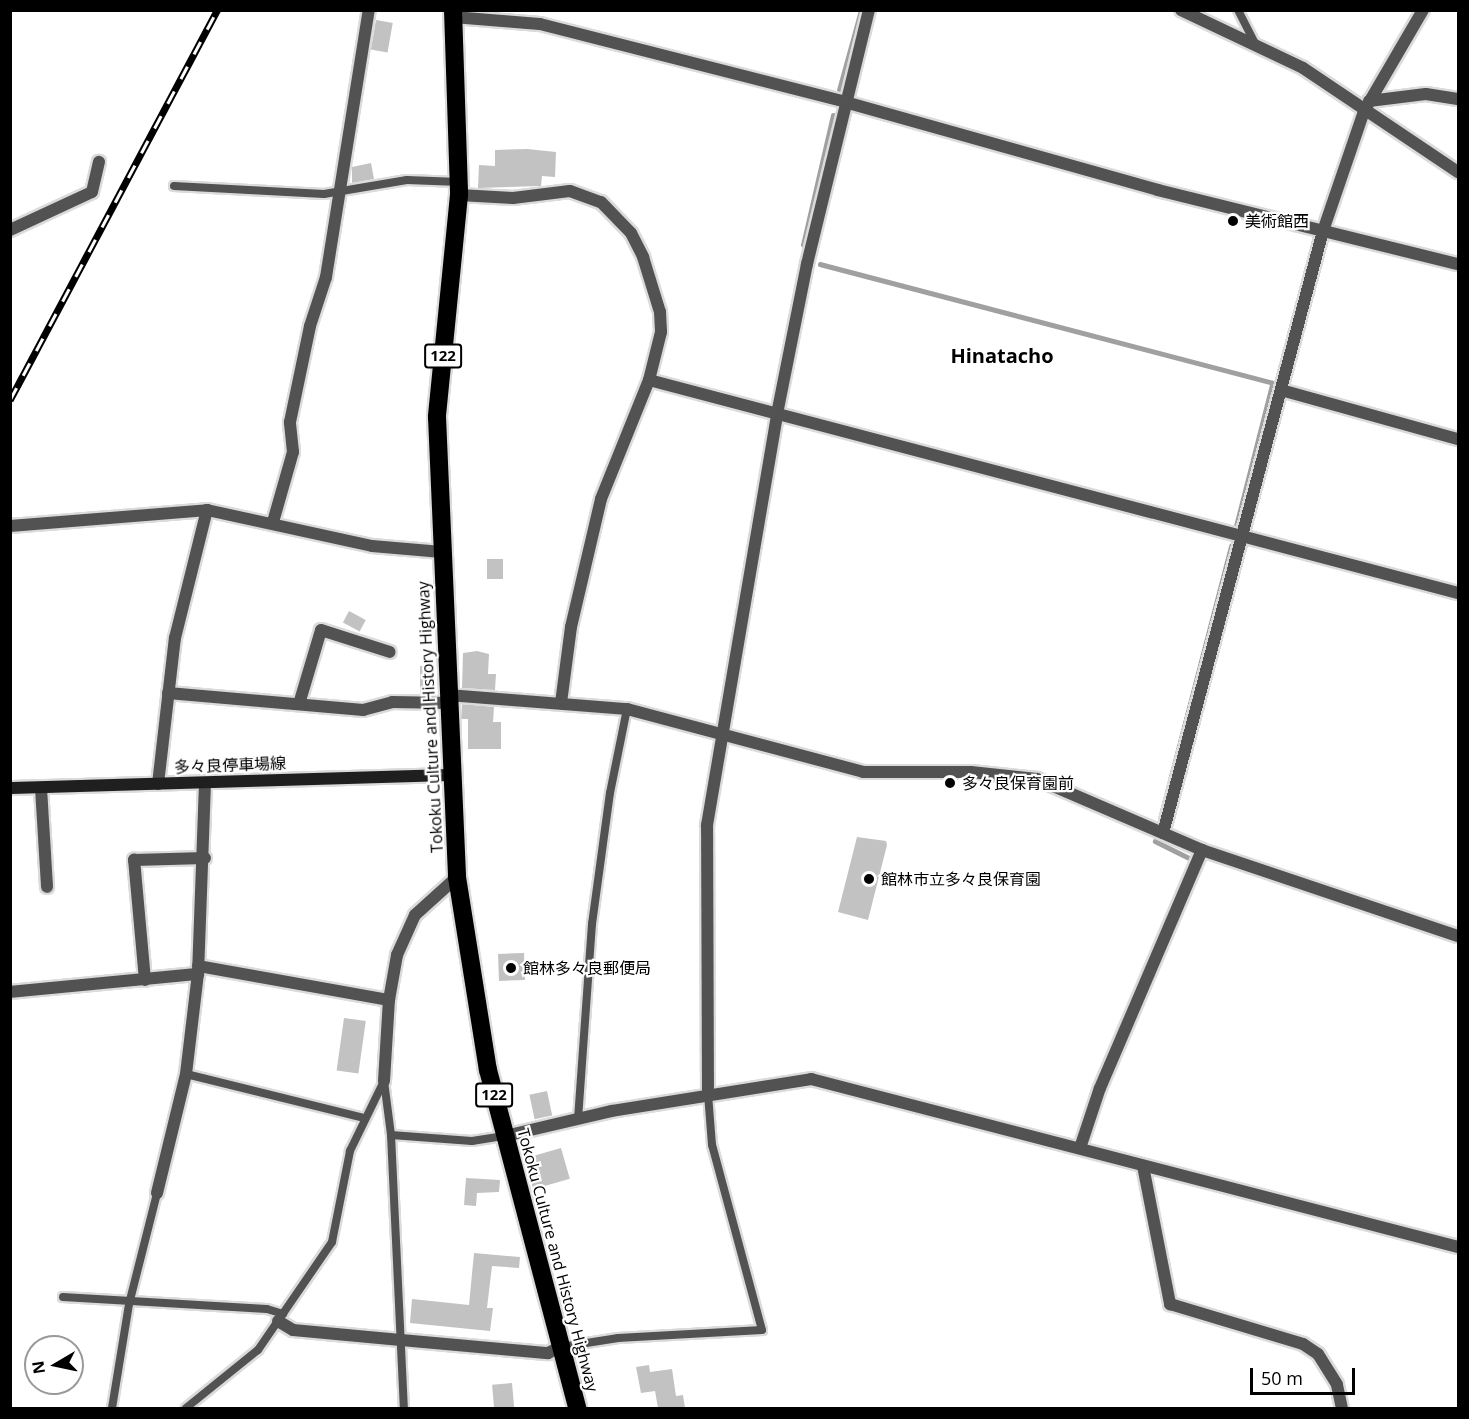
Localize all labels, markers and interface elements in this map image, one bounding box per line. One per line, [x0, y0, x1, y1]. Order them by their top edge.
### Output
place label: 美術館西 [1245, 211, 1309, 231]
marker: 美術館西 [1226, 214, 1240, 228]
district label: Hinatacho [950, 343, 1054, 367]
road number: 122 [424, 344, 462, 368]
street label: Tokoku Culture and History Highway [413, 581, 447, 853]
street label: 多々良停車場線 [174, 753, 286, 777]
place label: 多々良保育園前 [962, 773, 1074, 793]
marker: 多々良保育園前 [943, 776, 957, 790]
place label: 館林市立多々良保育園 [881, 869, 1041, 889]
marker: 館林市立多々良保育園 [862, 872, 876, 886]
place label: 館林多々良郵便局 [523, 958, 651, 978]
marker: 館林多々良郵便局 [504, 961, 518, 975]
road number: 122 [474, 1083, 514, 1107]
street label: Tokoku Culture and History Highway [514, 1126, 602, 1394]
north arrow [24, 1335, 84, 1395]
scale bar [1253, 1356, 1358, 1394]
text: N [26, 1359, 50, 1376]
text: 50 m [1261, 1366, 1303, 1390]

